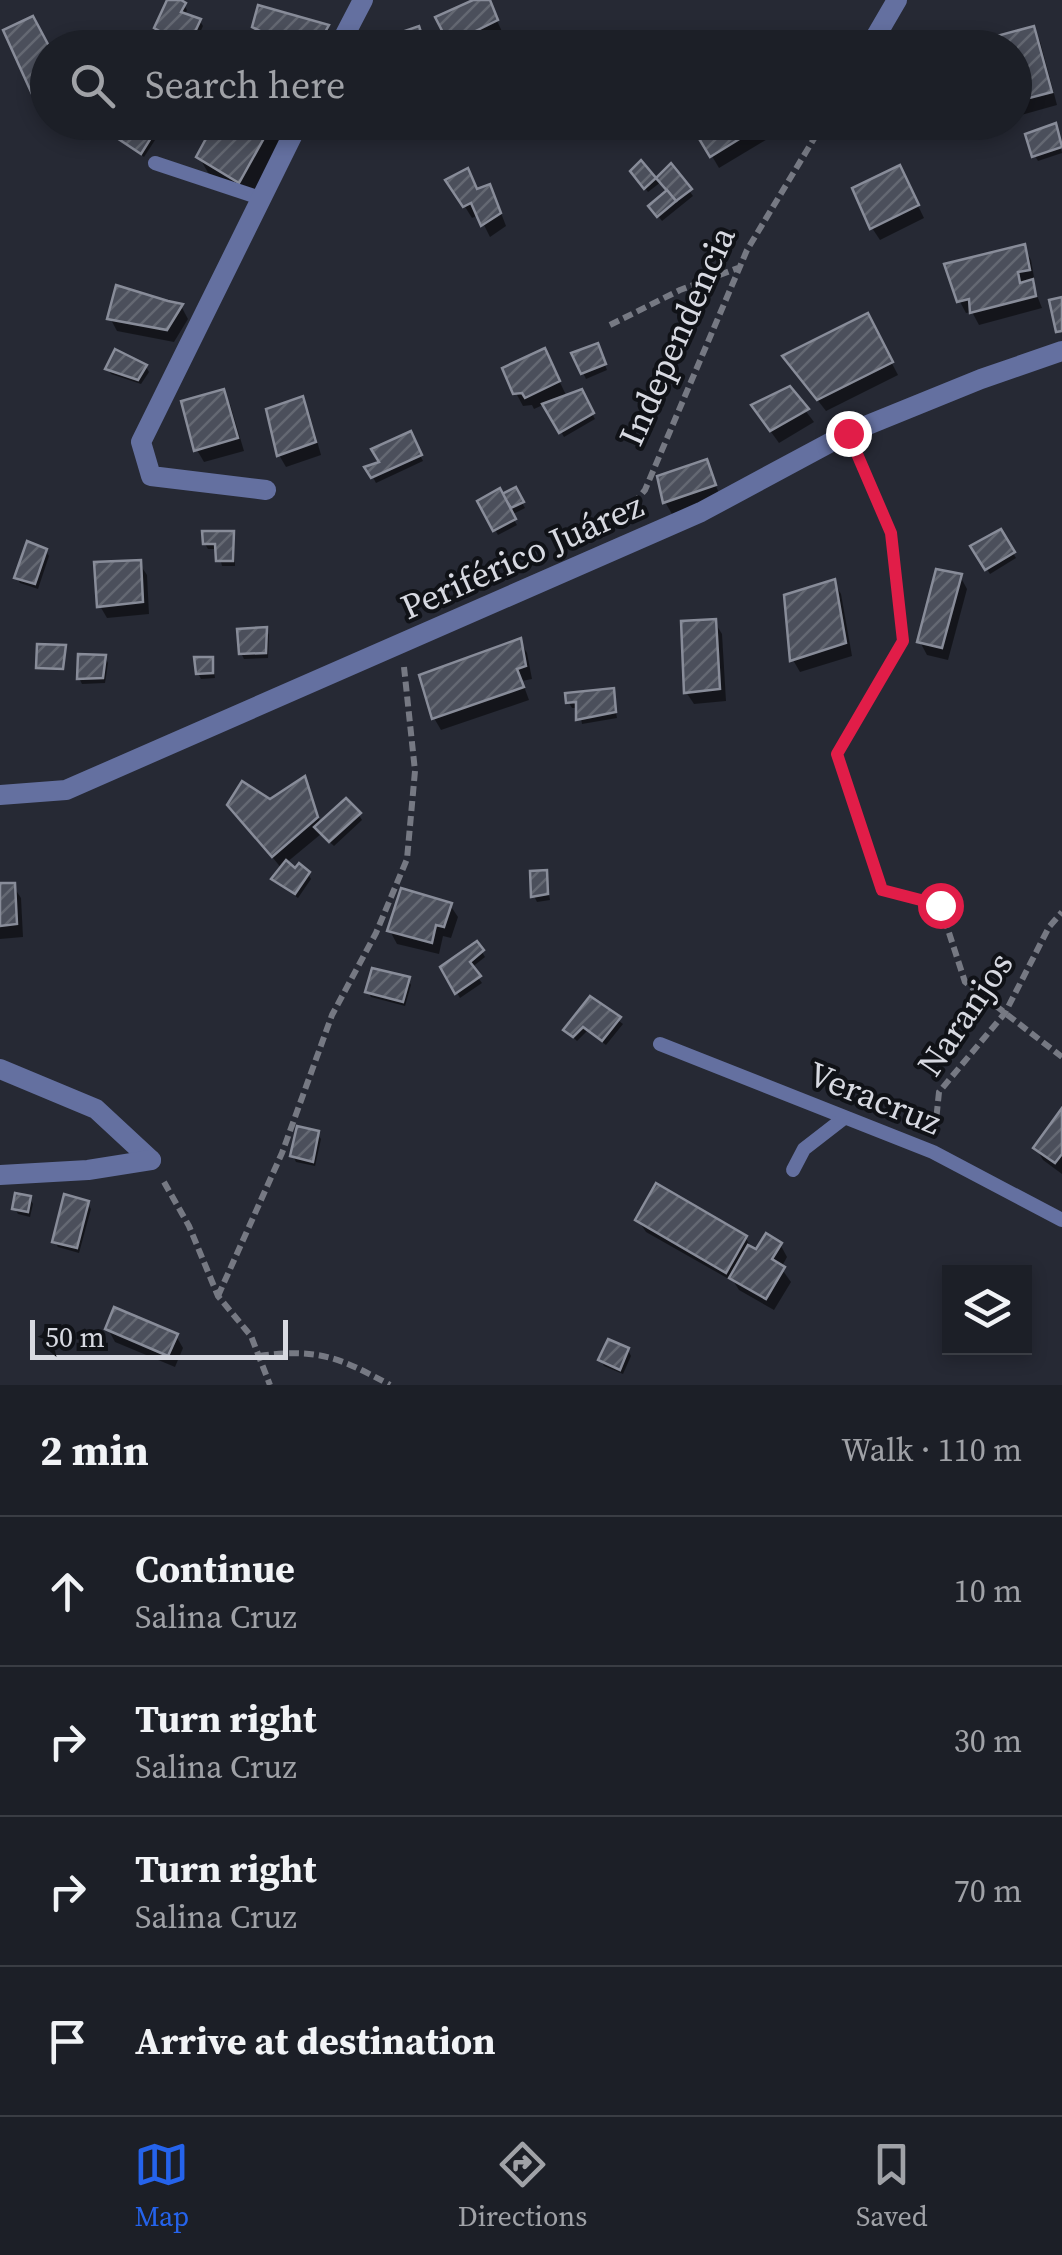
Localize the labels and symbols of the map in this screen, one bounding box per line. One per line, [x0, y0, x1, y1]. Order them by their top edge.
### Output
street label: Independencia [607, 219, 747, 453]
route end [826, 411, 872, 457]
street label: Periférico Juárez [393, 481, 651, 631]
route start [918, 883, 964, 929]
street label: Naranjos [906, 942, 1024, 1086]
street label: Veracruz [801, 1050, 949, 1146]
scale bar [30, 1315, 288, 1360]

